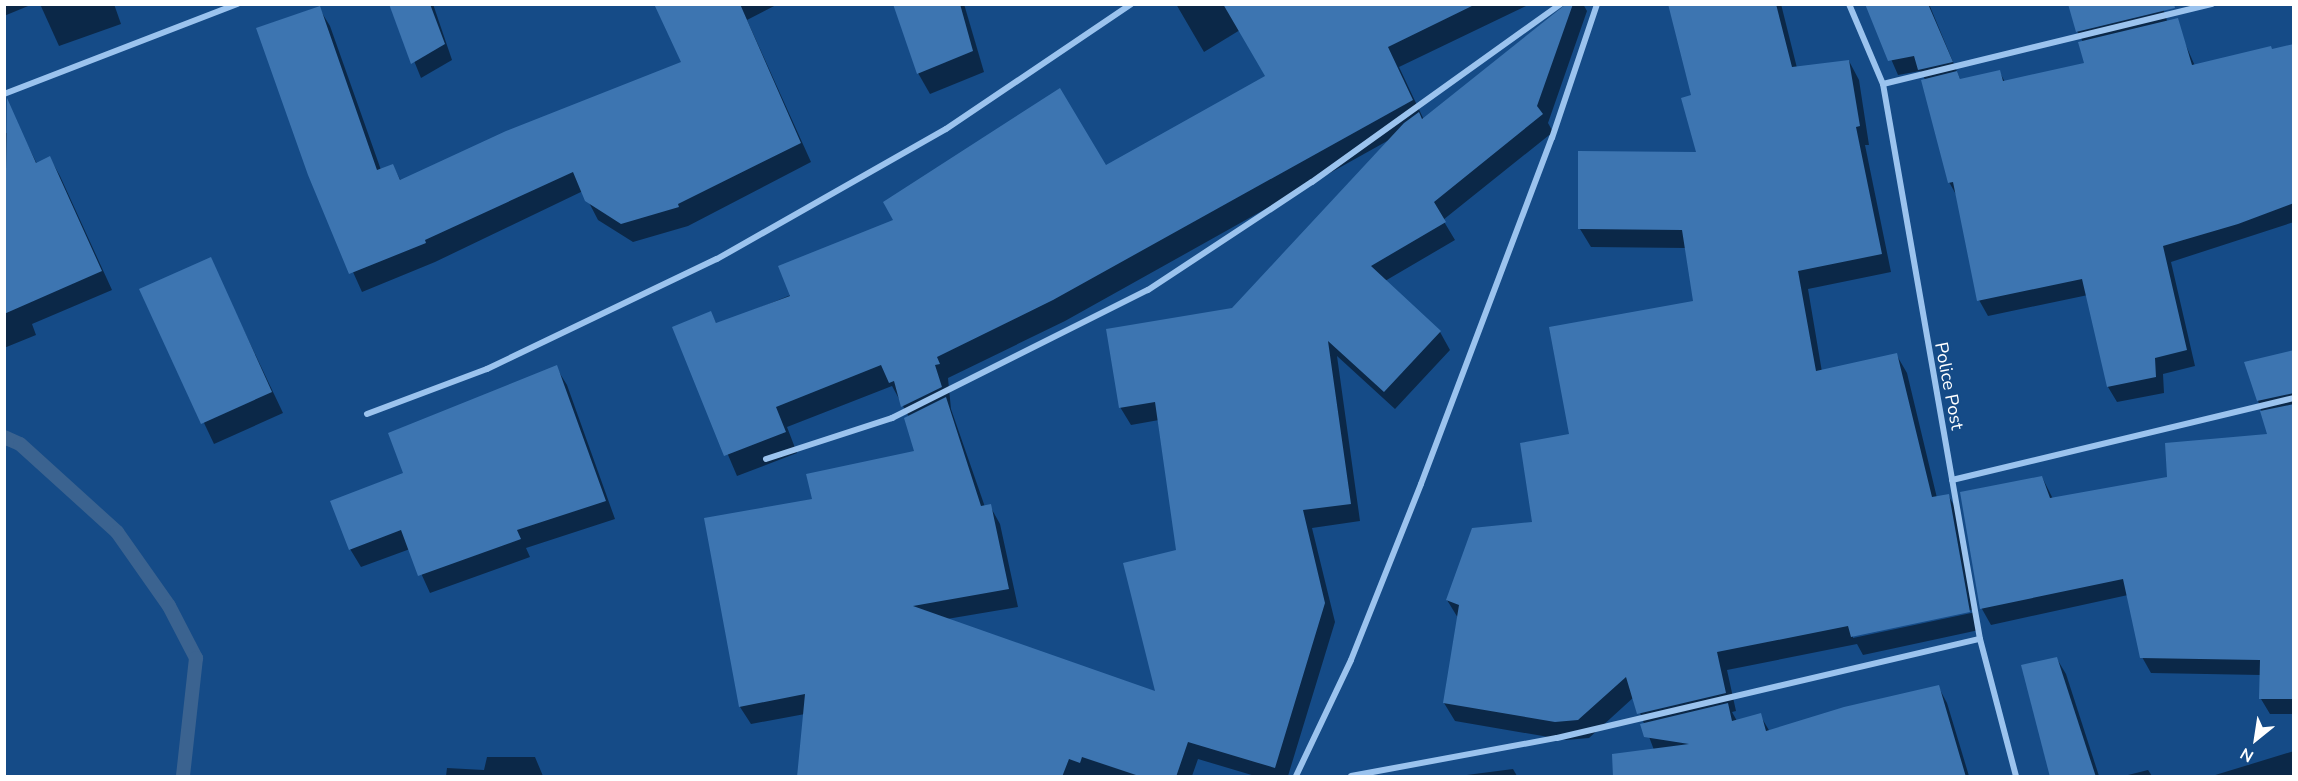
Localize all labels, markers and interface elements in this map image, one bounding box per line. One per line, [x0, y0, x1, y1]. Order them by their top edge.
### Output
street label: Police Post [1930, 340, 1968, 432]
north arrow [2226, 709, 2286, 769]
text: N [2236, 742, 2258, 767]

